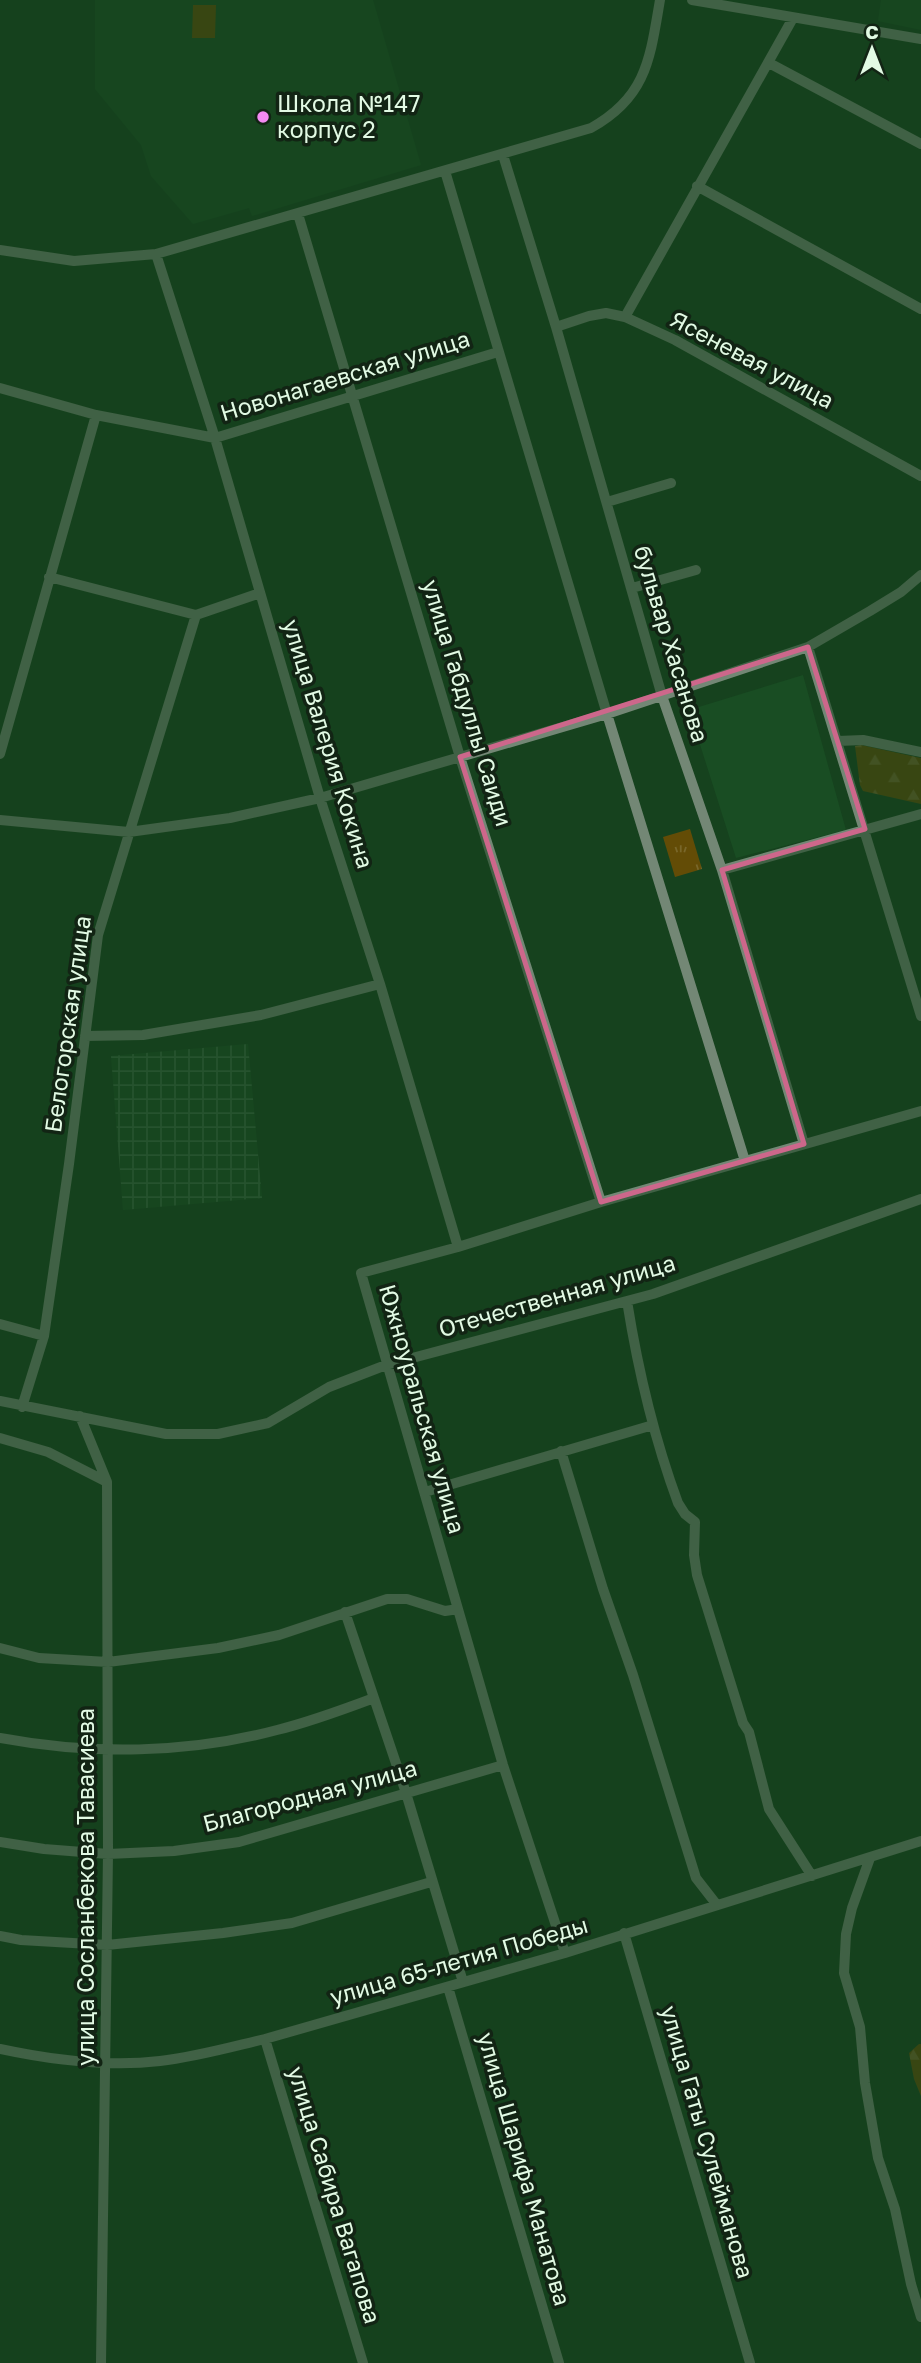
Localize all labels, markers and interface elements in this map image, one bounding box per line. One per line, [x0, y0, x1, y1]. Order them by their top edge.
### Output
north arrow [837, 14, 907, 84]
text: С [865, 20, 879, 43]
place label: Школа №147 корпус 2 [277, 89, 420, 143]
marker: Школа №147 корпус 2 [255, 109, 271, 125]
street label: Ясеневая улица [666, 304, 839, 414]
street label: Новонагаевская улица [217, 324, 473, 426]
street label: бульвар Хасанова [629, 542, 715, 746]
street label: улица Габдуллы Саиди [417, 576, 519, 829]
street label: улица Валерия Кокина [278, 616, 380, 872]
street label: Белогорская улица [38, 914, 96, 1134]
street label: Отечественная улица [435, 1248, 678, 1342]
street label: Южноуральская улица [374, 1281, 472, 1537]
street label: улица Сосланбекова Тавасиева [71, 1708, 99, 2066]
street label: Благородная улица [200, 1753, 420, 1837]
street label: улица 65-летия Победы [326, 1910, 591, 2010]
street label: улица Гаты Сулейманова [656, 2002, 760, 2281]
street label: улица Шарифа Манатова [473, 2029, 577, 2309]
street label: улица Сабира Вагапова [282, 2063, 387, 2327]

